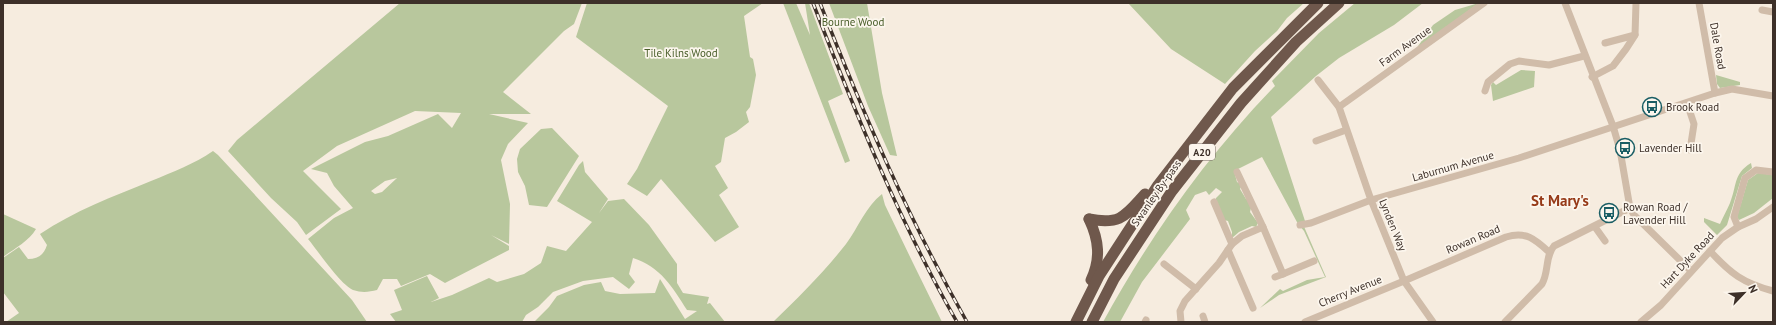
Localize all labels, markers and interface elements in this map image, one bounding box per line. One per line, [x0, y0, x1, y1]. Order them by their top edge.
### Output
park label: Bourne Wood [822, 15, 884, 29]
street label: Dale Road [1707, 21, 1729, 71]
street label: Farm Avenue [1376, 22, 1434, 70]
park label: Tile Kilns Wood [644, 46, 718, 60]
bus stop icon: Brook Road [1641, 96, 1663, 118]
place label: Brook Road [1666, 100, 1719, 114]
bus stop icon: Lavender Hill [1614, 137, 1636, 159]
place label: Lavender Hill [1639, 141, 1702, 155]
road number: A20 [1189, 144, 1215, 160]
street label: Laburnum Avenue [1411, 148, 1496, 184]
street label: Swanley By-pass [1128, 157, 1184, 229]
district label: St Mary's [1531, 191, 1589, 210]
street label: Lynden Way [1376, 197, 1410, 254]
place label: Rowan Road / Lavender Hill [1623, 200, 1689, 227]
bus stop icon: Rowan Road / Lavender Hill [1598, 202, 1620, 224]
street label: Rowan Road [1444, 221, 1502, 257]
street label: Hart Dyke Road [1657, 229, 1717, 291]
street label: Cherry Avenue [1316, 272, 1384, 310]
north arrow [1724, 273, 1764, 313]
text: N [1745, 283, 1761, 295]

